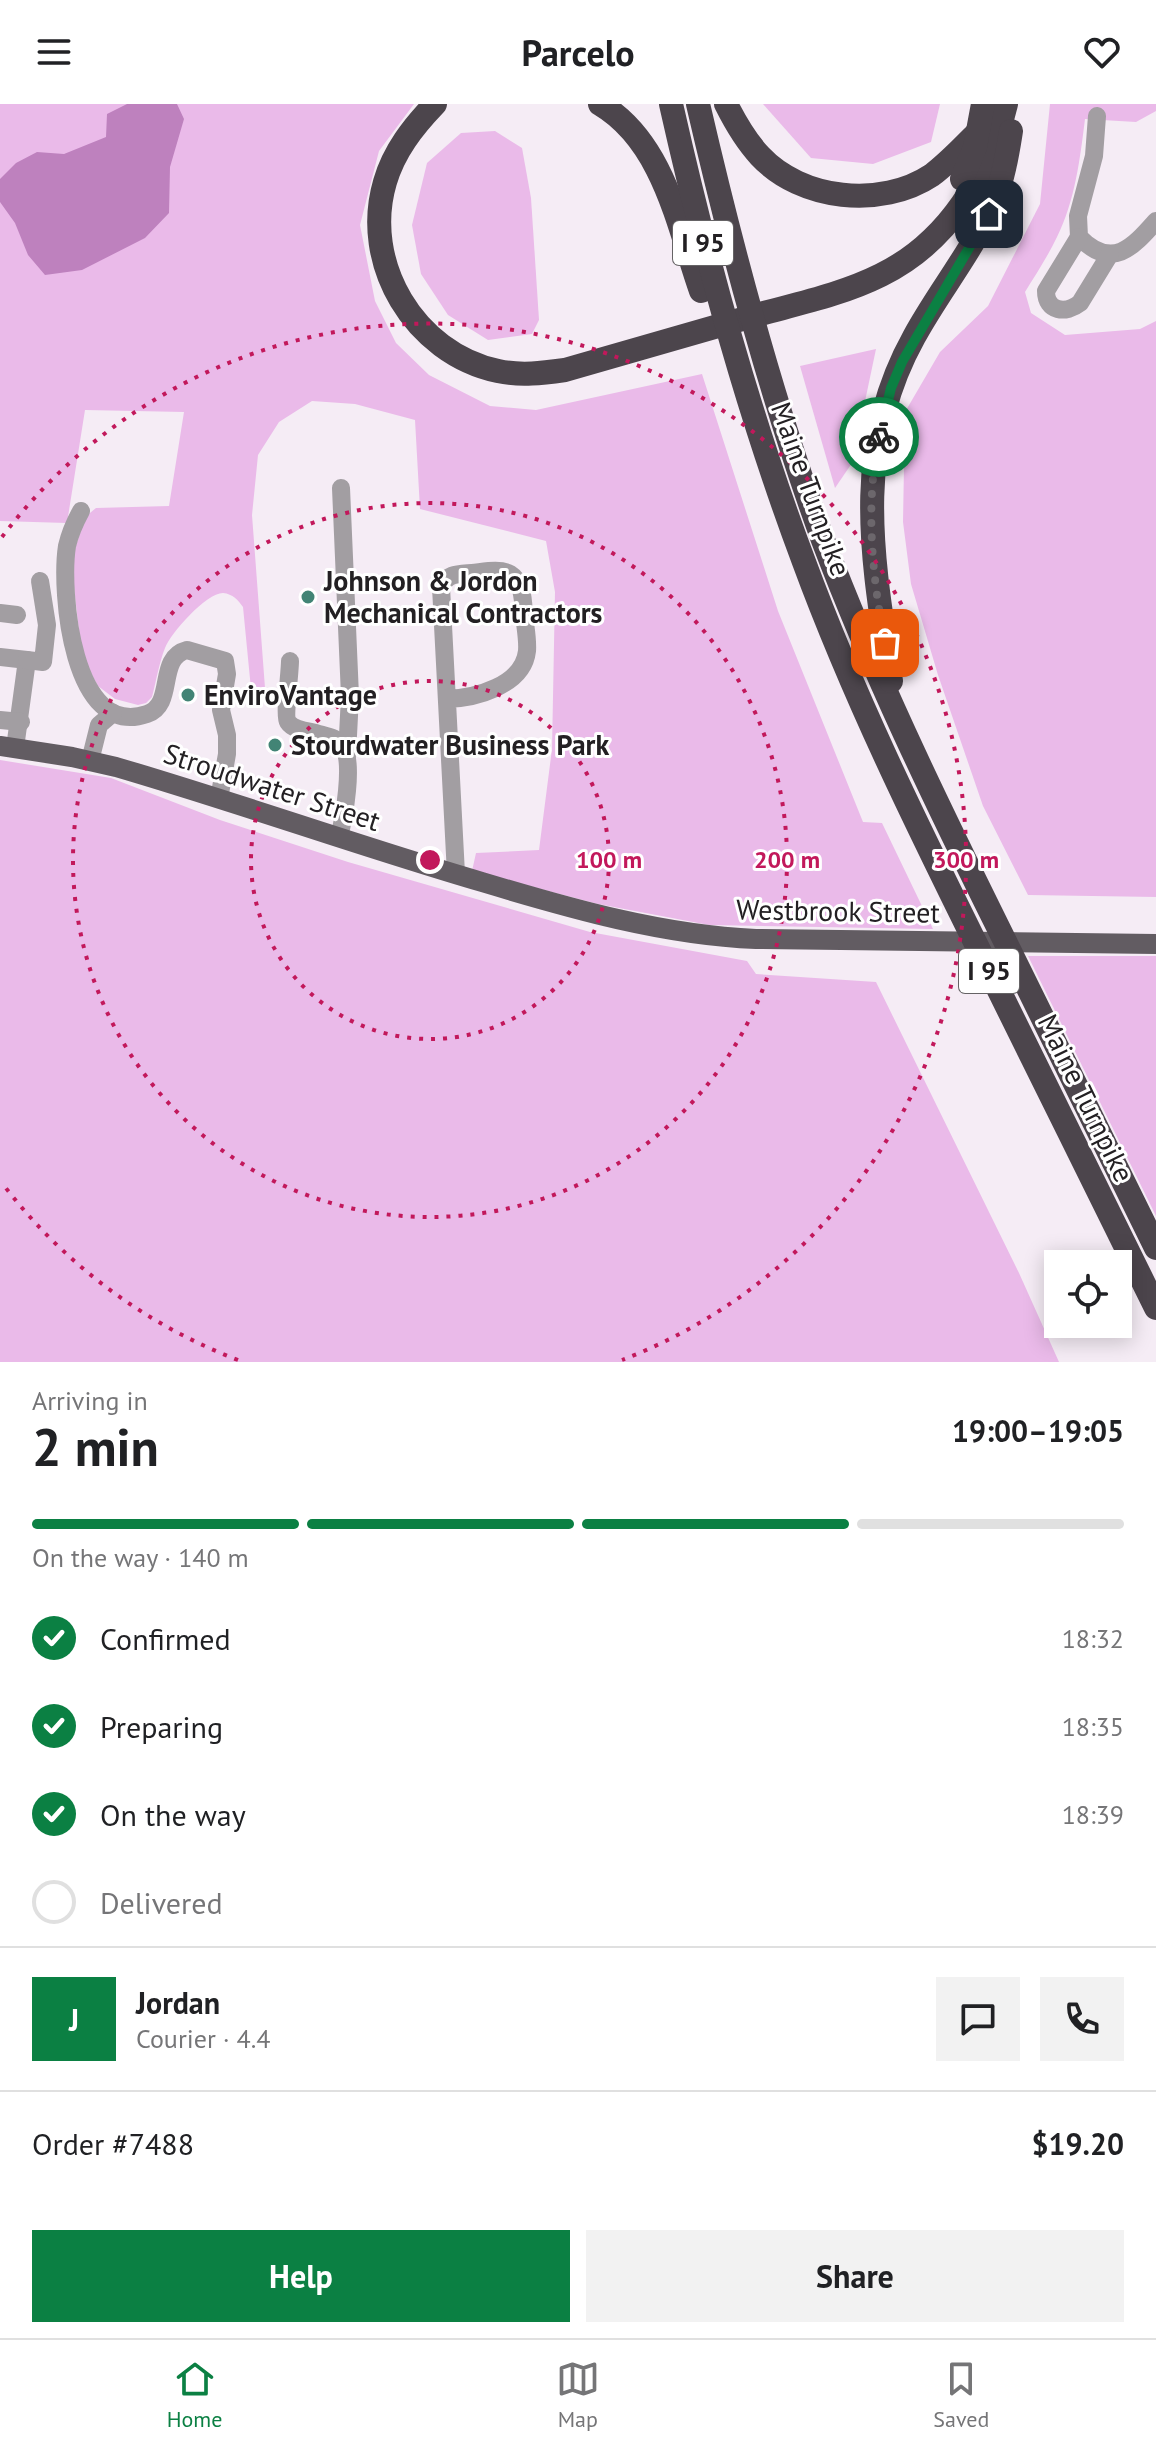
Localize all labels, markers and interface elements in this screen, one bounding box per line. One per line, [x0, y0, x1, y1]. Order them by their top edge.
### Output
text: Parcelo [521, 29, 635, 76]
icon: menu [32, 30, 76, 74]
icon: heart [1080, 30, 1124, 74]
pin [955, 180, 1023, 248]
icon: home [967, 192, 1011, 236]
road number: I 95 [673, 221, 733, 265]
street label: Maine Turnpike [763, 397, 860, 581]
courier [839, 397, 919, 477]
icon: bike [857, 415, 901, 459]
place label: Johnson & Jordon Mechanical Contractors [323, 562, 603, 631]
marker: Johnson & Jordon Mechanical Contractors [299, 588, 317, 606]
pin [851, 609, 919, 677]
icon: bag [863, 621, 907, 665]
place label: EnviroVantage [204, 676, 377, 713]
marker: EnviroVantage [179, 686, 197, 704]
place label: Stourdwater Business Park [291, 726, 609, 763]
street label: Stroudwater Street [159, 734, 386, 839]
marker: Stourdwater Business Park [266, 736, 284, 754]
text: 100 m [576, 844, 642, 875]
text: 200 m [754, 844, 820, 875]
text: 300 m [933, 844, 999, 875]
centre of rings [416, 846, 444, 874]
street label: Westbrook Street [736, 890, 941, 931]
road number: I 95 [959, 949, 1019, 993]
street label: Maine Turnpike [1030, 1008, 1143, 1188]
map controls [1044, 1250, 1132, 1338]
button: locate [1044, 1250, 1132, 1338]
text: Arriving in [32, 1384, 148, 1417]
text: 19:00–19:05 [952, 1411, 1124, 1450]
text: 2 min [32, 1413, 159, 1480]
text: On the way · 140 m [32, 1541, 249, 1574]
icon: check [32, 1616, 76, 1660]
text: Confirmed [100, 1619, 231, 1658]
text: 18:32 [1062, 1622, 1124, 1655]
icon: check [32, 1704, 76, 1748]
text: Preparing [100, 1707, 223, 1746]
text: 18:35 [1062, 1710, 1124, 1743]
icon: check [32, 1792, 76, 1836]
text: On the way [100, 1795, 246, 1834]
text: 18:39 [1062, 1798, 1124, 1831]
text: Delivered [100, 1883, 223, 1922]
button: chat [936, 1977, 1020, 2061]
button: phone [1040, 1977, 1124, 2061]
text: Jordan [136, 1983, 220, 2022]
text: J [69, 2000, 79, 2039]
text: Courier · 4.4 [136, 2022, 270, 2055]
text: Order #7488 [32, 2124, 194, 2163]
text: $19.20 [1032, 2124, 1124, 2163]
button: Help [32, 2230, 570, 2322]
button: Share [586, 2230, 1124, 2322]
tab: Home [167, 2357, 222, 2433]
tab: Map [556, 2357, 600, 2433]
tab: Saved [933, 2357, 989, 2433]

